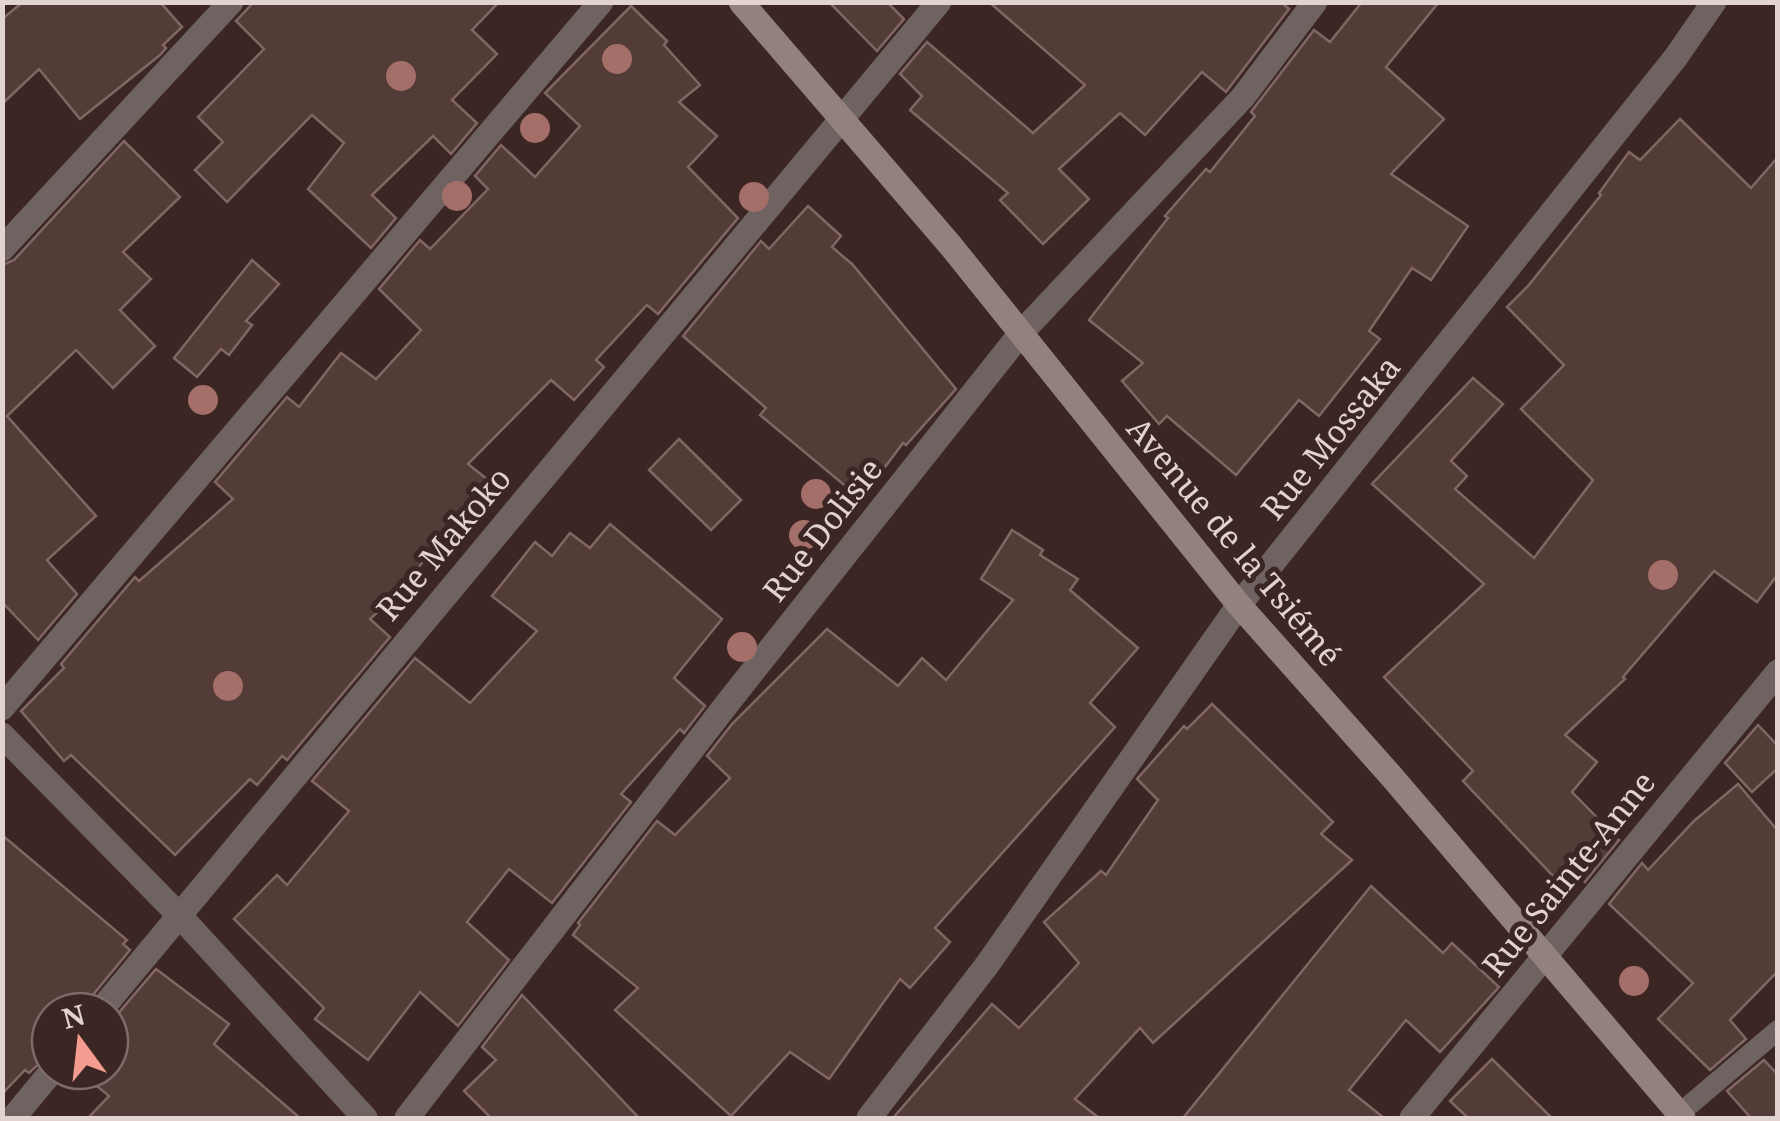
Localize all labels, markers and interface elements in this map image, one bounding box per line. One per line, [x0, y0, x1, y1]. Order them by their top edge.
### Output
street label: Rue Mossaka [1251, 346, 1409, 528]
street label: Avenue de la Tsiémé [1118, 407, 1352, 675]
street label: Rue Dolisie [752, 449, 891, 609]
street label: Rue Makoko [366, 457, 520, 629]
street label: Rue Sainte-Anne [1472, 761, 1664, 985]
north arrow [30, 991, 130, 1091]
text: N [58, 995, 89, 1037]

